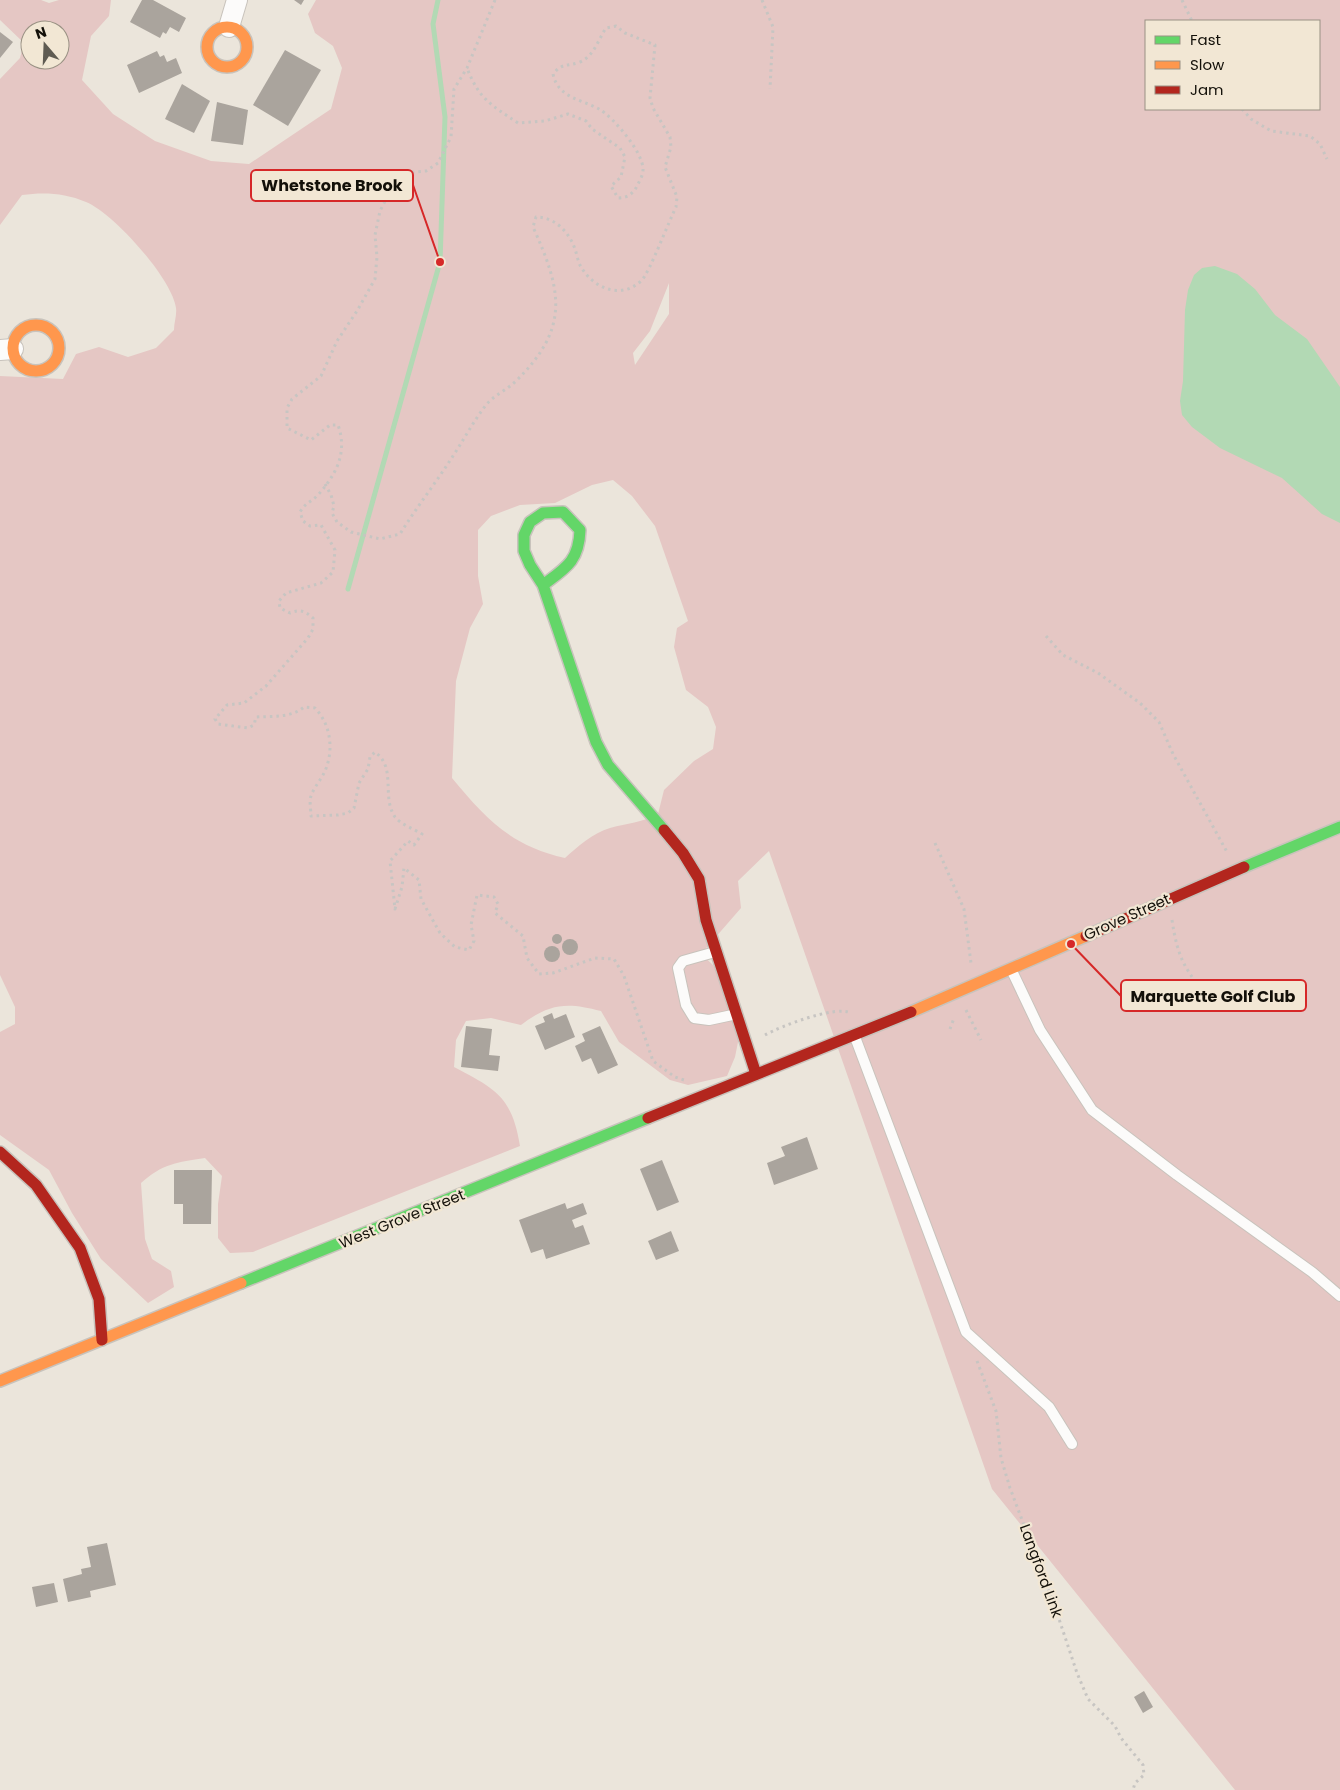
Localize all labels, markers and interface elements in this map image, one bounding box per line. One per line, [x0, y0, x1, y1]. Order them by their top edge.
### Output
north arrow [20, 20, 70, 70]
legend [1145, 20, 1320, 110]
text: N [33, 22, 49, 44]
text: Fast [1190, 29, 1221, 50]
text: Slow [1190, 54, 1225, 75]
text: Jam [1190, 79, 1224, 100]
callout: Whetstone Brook [251, 170, 413, 201]
text: Whetstone Brook [261, 174, 403, 197]
street label: Grove Street [1080, 888, 1173, 945]
callout: Marquette Golf Club [1121, 980, 1306, 1011]
text: Marquette Golf Club [1131, 985, 1296, 1008]
street label: West Grove Street [336, 1184, 468, 1253]
street label: Langford Link [1015, 1521, 1068, 1621]

